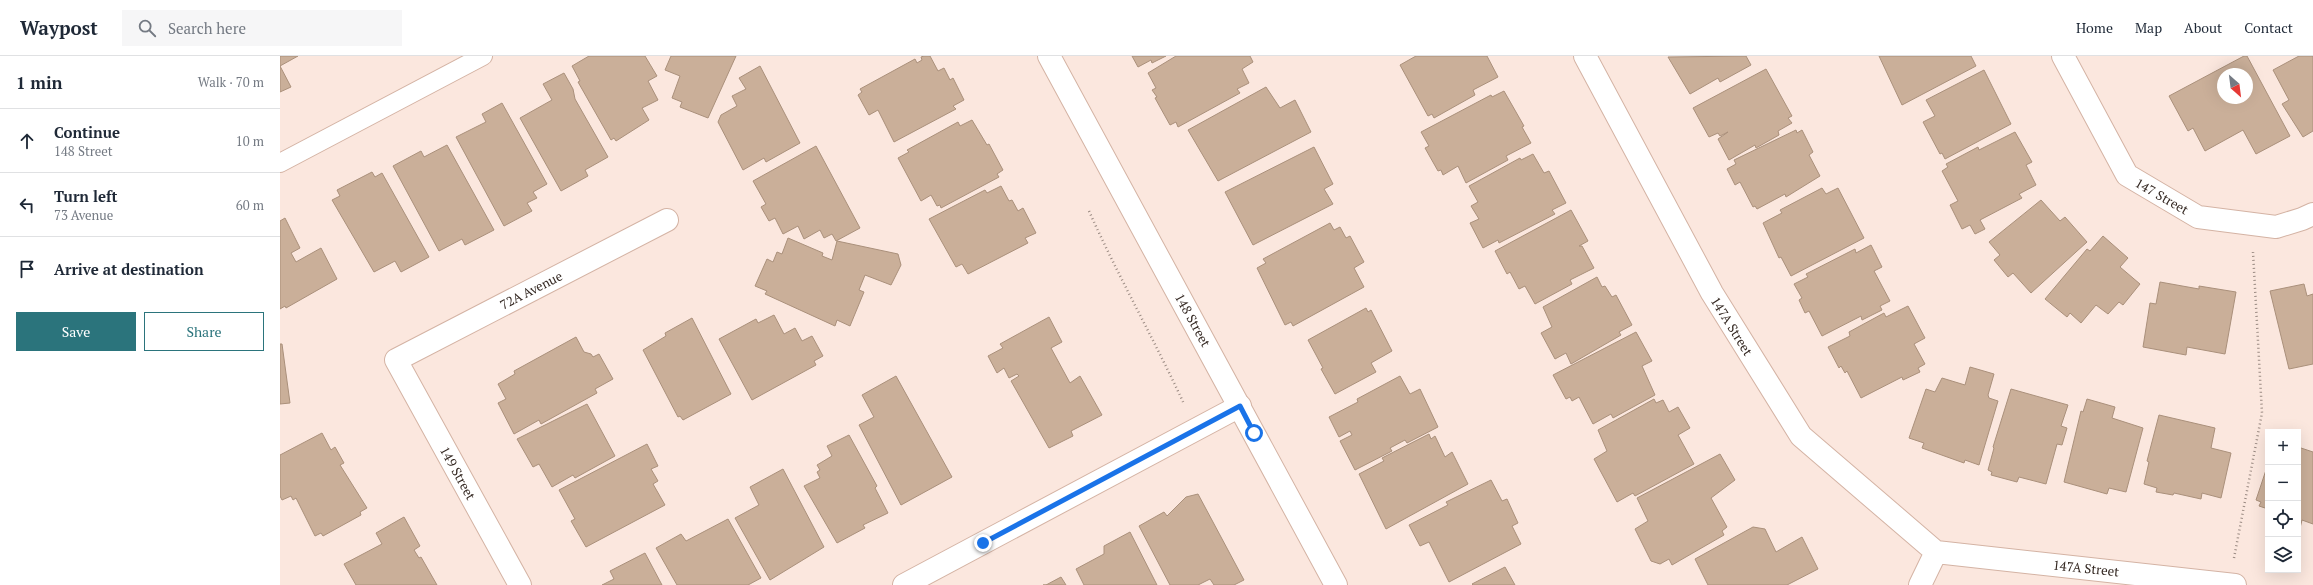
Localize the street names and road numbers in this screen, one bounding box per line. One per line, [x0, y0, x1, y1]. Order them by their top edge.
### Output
street label: 147 Street [2132, 174, 2192, 219]
street label: 72A Avenue [497, 267, 565, 313]
street label: 148 Street [1171, 290, 1215, 350]
street label: 147A Street [1707, 293, 1757, 359]
street label: 149 Street [436, 443, 480, 503]
street label: 147A Street [2052, 556, 2120, 580]

